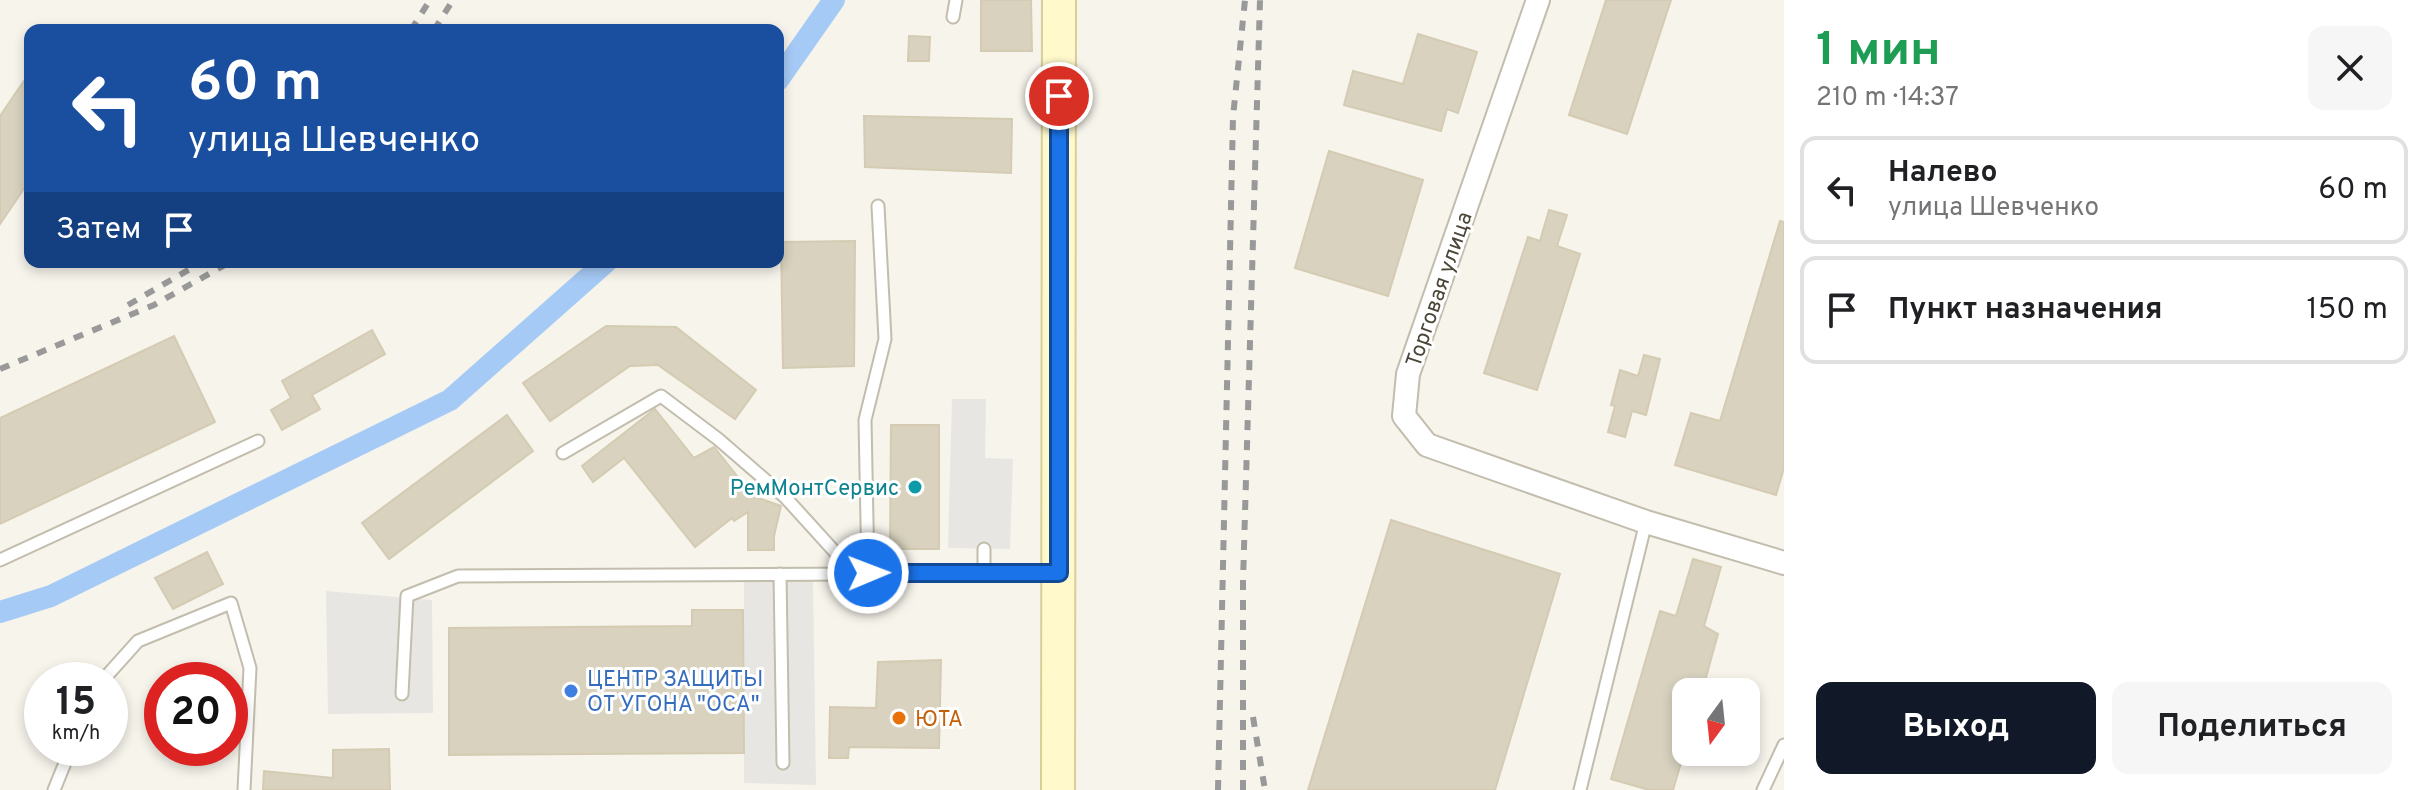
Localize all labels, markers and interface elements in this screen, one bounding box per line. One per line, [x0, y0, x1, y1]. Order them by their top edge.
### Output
text: 1 мин [1816, 22, 1941, 82]
button: close [2308, 26, 2392, 110]
text: 60 m [188, 50, 322, 120]
icon: left [56, 56, 160, 160]
pin [1025, 62, 1093, 130]
icon: arrive [1037, 74, 1081, 118]
text: 210 m · 14:37 [1816, 82, 1959, 115]
text: улица Шевченко [188, 119, 480, 165]
text: Налево [1888, 155, 1997, 192]
icon: left [1820, 168, 1864, 212]
text: 60 m [2318, 172, 2388, 209]
text: улица Шевченко [1888, 192, 2099, 225]
icon: arrive [157, 208, 201, 252]
street label: Торговая улица [1401, 209, 1480, 371]
text: Затем [56, 212, 141, 249]
icon: arrive [1820, 288, 1864, 332]
text: Пункт назначения [1888, 292, 2162, 329]
text: 150 m [2307, 292, 2388, 329]
place label: РемМонтСервис [730, 476, 899, 503]
marker: РемМонтСервис [906, 478, 924, 496]
position arrow [826, 531, 910, 615]
speed limit sign: 20 [144, 662, 248, 766]
place label: ЦЕНТР ЗАЩИТЫ ОТ УГОНА "ОСА" [587, 667, 763, 719]
north arrow [1672, 678, 1760, 766]
map controls [1672, 678, 1760, 766]
text: 15 [56, 679, 96, 729]
marker: ЦЕНТР ЗАЩИТЫ ОТ УГОНА "ОСА" [562, 682, 580, 700]
button: Выход [1816, 682, 2096, 774]
button: Поделиться [2112, 682, 2392, 774]
place label: ЮТА [915, 707, 963, 734]
marker: ЮТА [890, 709, 908, 727]
text: km/h [52, 721, 100, 747]

